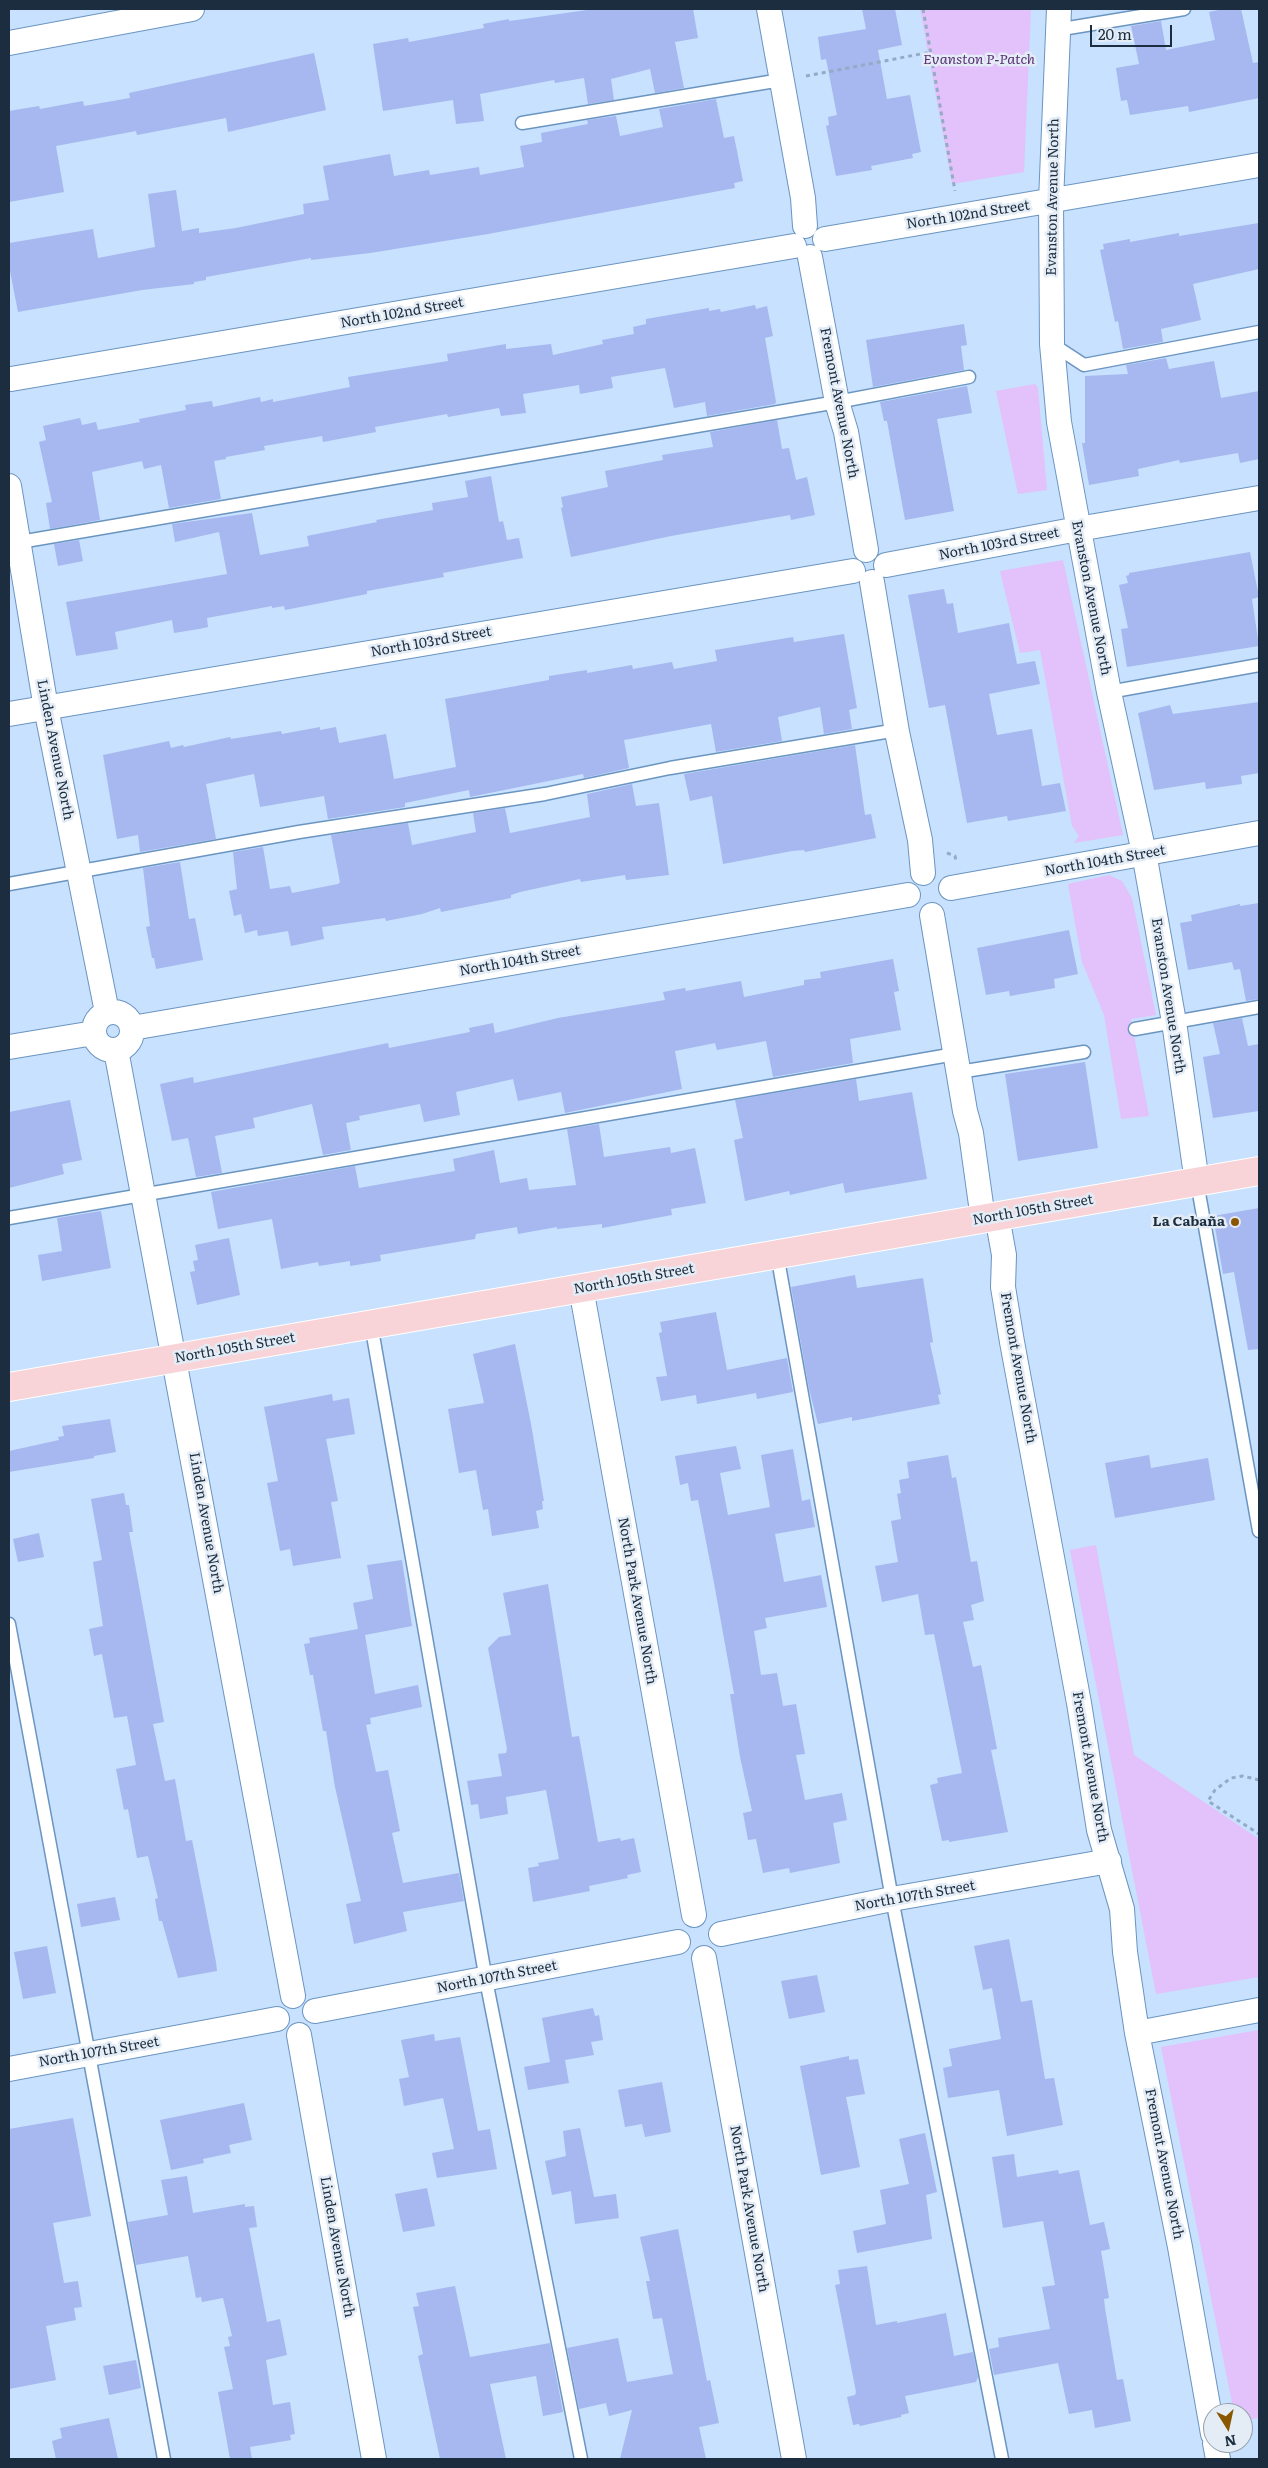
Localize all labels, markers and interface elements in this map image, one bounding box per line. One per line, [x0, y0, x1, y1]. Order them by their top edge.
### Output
scale bar [1093, 15, 1176, 47]
text: 20 m [1098, 22, 1132, 45]
park label: Evanston P-Patch [923, 52, 1035, 68]
street label: Evanston Avenue North [1043, 118, 1063, 276]
street label: North 102nd Street [905, 197, 1031, 233]
street label: North 102nd Street [339, 294, 465, 332]
street label: Fremont Avenue North [816, 326, 862, 480]
street label: Evanston Avenue North [1068, 519, 1114, 677]
street label: North 103rd Street [937, 524, 1061, 564]
street label: North 103rd Street [369, 623, 493, 661]
street label: Linden Avenue North [33, 678, 77, 822]
street label: North 104th Street [1043, 842, 1167, 880]
street label: Evanston Avenue North [1147, 917, 1189, 1075]
street label: North 104th Street [458, 942, 582, 980]
street label: North 105th Street [971, 1191, 1095, 1229]
place label: La Cabaña [1153, 1214, 1225, 1230]
marker: La Cabaña [1229, 1216, 1241, 1228]
street label: North 105th Street [572, 1260, 696, 1298]
street label: Fremont Avenue North [996, 1291, 1040, 1445]
street label: North 105th Street [173, 1329, 297, 1367]
street label: Linden Avenue North [185, 1451, 227, 1595]
street label: North Park Avenue North [614, 1516, 660, 1686]
street label: Fremont Avenue North [1068, 1690, 1112, 1844]
street label: North 107th Street [853, 1877, 977, 1915]
street label: North 107th Street [435, 1957, 559, 1997]
street label: North 107th Street [37, 2033, 161, 2071]
street label: Fremont Avenue North [1141, 2087, 1187, 2241]
street label: North Park Avenue North [726, 2124, 772, 2294]
street label: Linden Avenue North [316, 2175, 358, 2319]
north arrow [1203, 2403, 1253, 2453]
text: N [1223, 2431, 1238, 2453]

